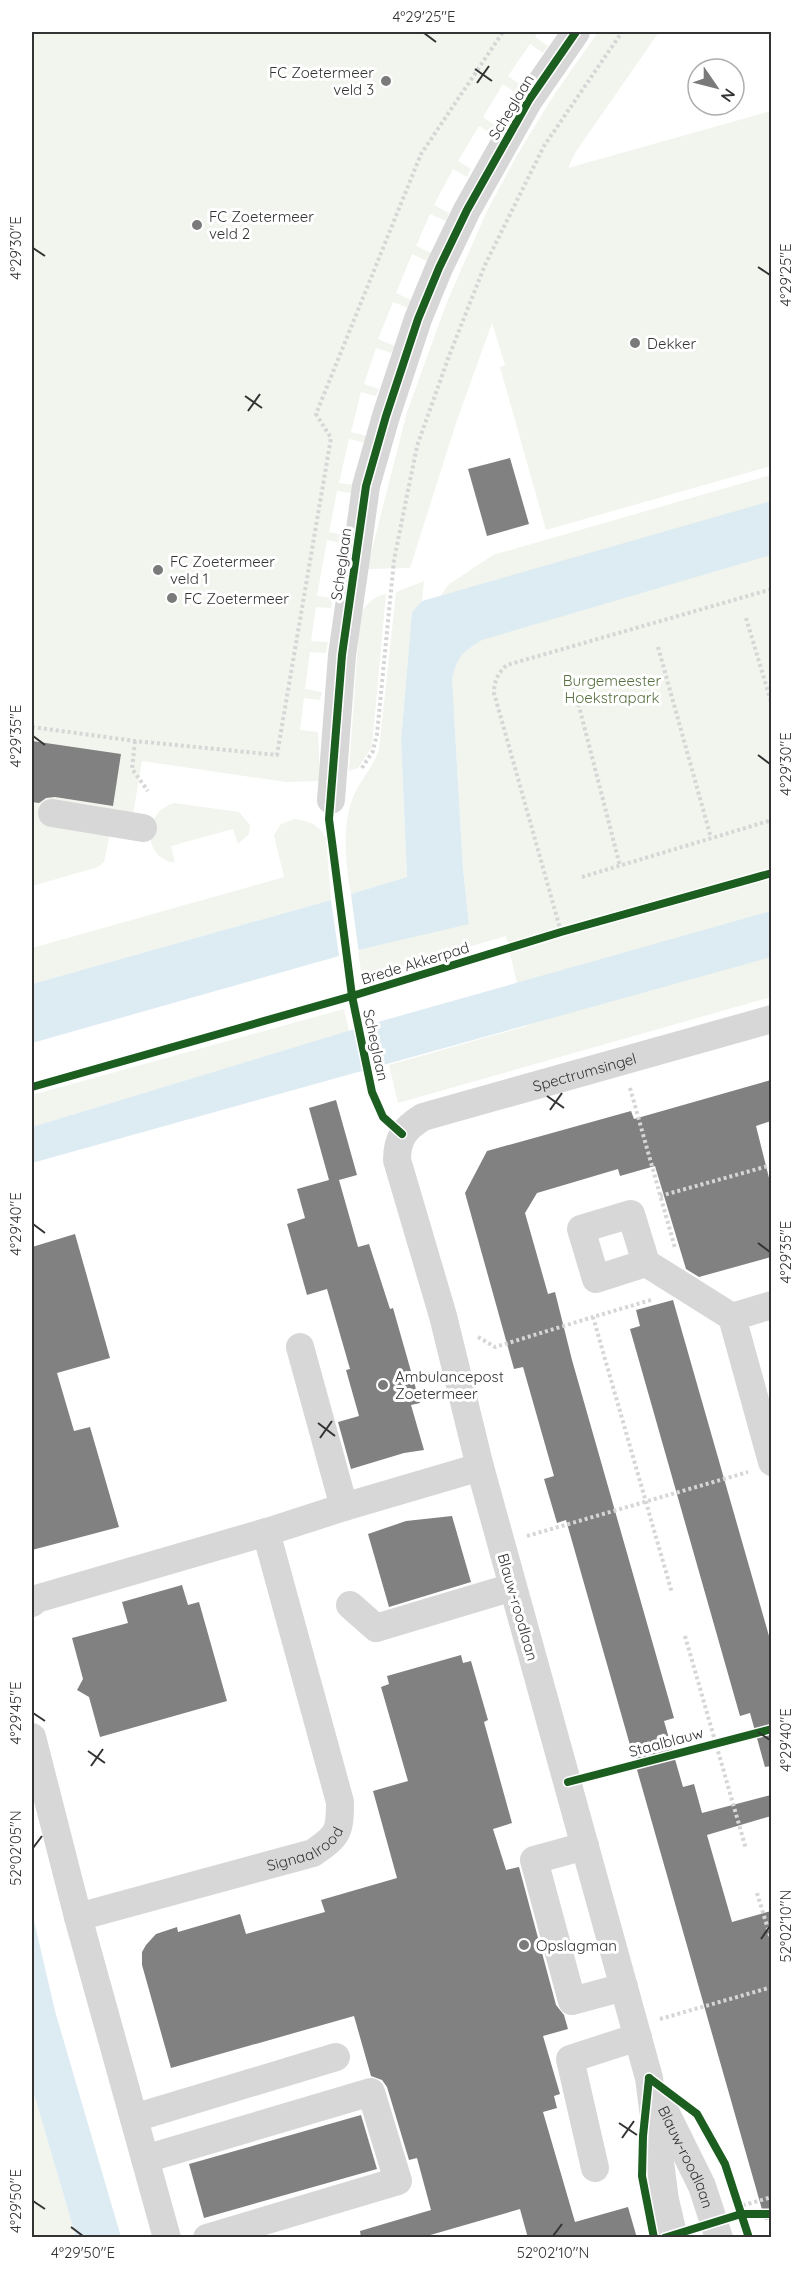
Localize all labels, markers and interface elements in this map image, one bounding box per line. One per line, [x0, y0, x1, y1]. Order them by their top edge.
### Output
text: 4°29'25"E [392, 7, 456, 26]
north arrow [686, 57, 746, 117]
place label: FC Zoetermeer veld 3 [269, 63, 374, 99]
street label: Scheglaan [484, 71, 538, 143]
marker: FC Zoetermeer veld 3 [379, 74, 393, 88]
text: N [717, 85, 740, 106]
place label: FC Zoetermeer veld 2 [209, 207, 314, 243]
text: 4°29'30"E [6, 216, 25, 280]
marker: FC Zoetermeer veld 2 [190, 218, 204, 232]
text: 4°29'25"E [776, 243, 795, 307]
place label: Dekker [647, 334, 697, 353]
marker: Dekker [628, 336, 642, 350]
street label: Scheglaan [327, 527, 355, 601]
place label: FC Zoetermeer veld 1 [170, 552, 275, 588]
marker: FC Zoetermeer veld 1 [151, 563, 165, 577]
place label: FC Zoetermeer [184, 589, 289, 608]
marker: FC Zoetermeer [165, 591, 179, 605]
park label: Burgemeester Hoekstrapark [563, 671, 661, 707]
text: 4°29'35"E [6, 705, 25, 767]
text: 4°29'30"E [776, 732, 795, 796]
street label: Brede Akkerpad [359, 938, 471, 988]
street label: Scheglaan [359, 1007, 393, 1083]
street label: Spectrumsingel [530, 1048, 638, 1095]
text: 4°29'40"E [6, 1192, 25, 1256]
text: 4°29'35"E [776, 1221, 795, 1283]
place label: Ambulancepost Zoetermeer [395, 1367, 504, 1403]
marker: Ambulancepost Zoetermeer [376, 1378, 390, 1392]
street label: Blauw-roodlaan [494, 1551, 542, 1663]
text: 4°29'45"E [6, 1682, 25, 1744]
text: 4°29'40"E [776, 1708, 795, 1772]
street label: Staalblauw [627, 1723, 705, 1761]
text: 52°02'05"N [6, 1810, 25, 1886]
street label: Signaalrood [265, 1823, 347, 1875]
text: 52°02'10"N [776, 1890, 795, 1962]
place label: Opslagman [536, 1936, 617, 1955]
marker: Opslagman [517, 1938, 531, 1952]
street label: Blauw-roodlaan [654, 2102, 718, 2210]
text: 4°29'50"E [6, 2169, 25, 2233]
text: 4°29'50"E [51, 2243, 115, 2262]
text: 52°02'10"N [517, 2243, 589, 2262]

